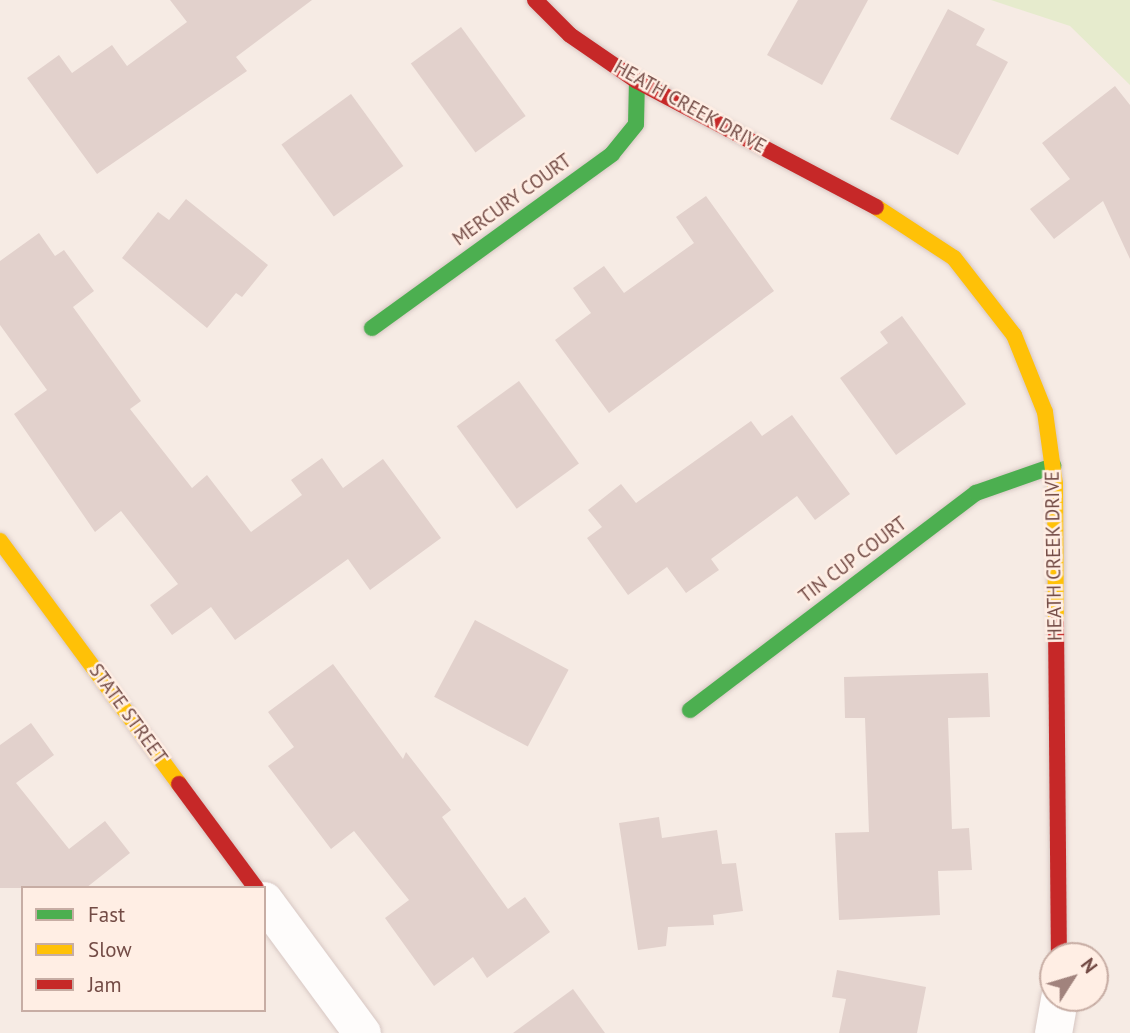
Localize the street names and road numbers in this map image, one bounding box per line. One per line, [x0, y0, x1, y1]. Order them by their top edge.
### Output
street label: HEATH CREEK DRIVE [610, 56, 770, 158]
street label: MERCURY COURT [448, 149, 576, 251]
street label: HEATH CREEK DRIVE [1041, 471, 1067, 641]
street label: TIN CUP COURT [795, 512, 911, 608]
street label: STATE STREET [84, 660, 172, 768]

